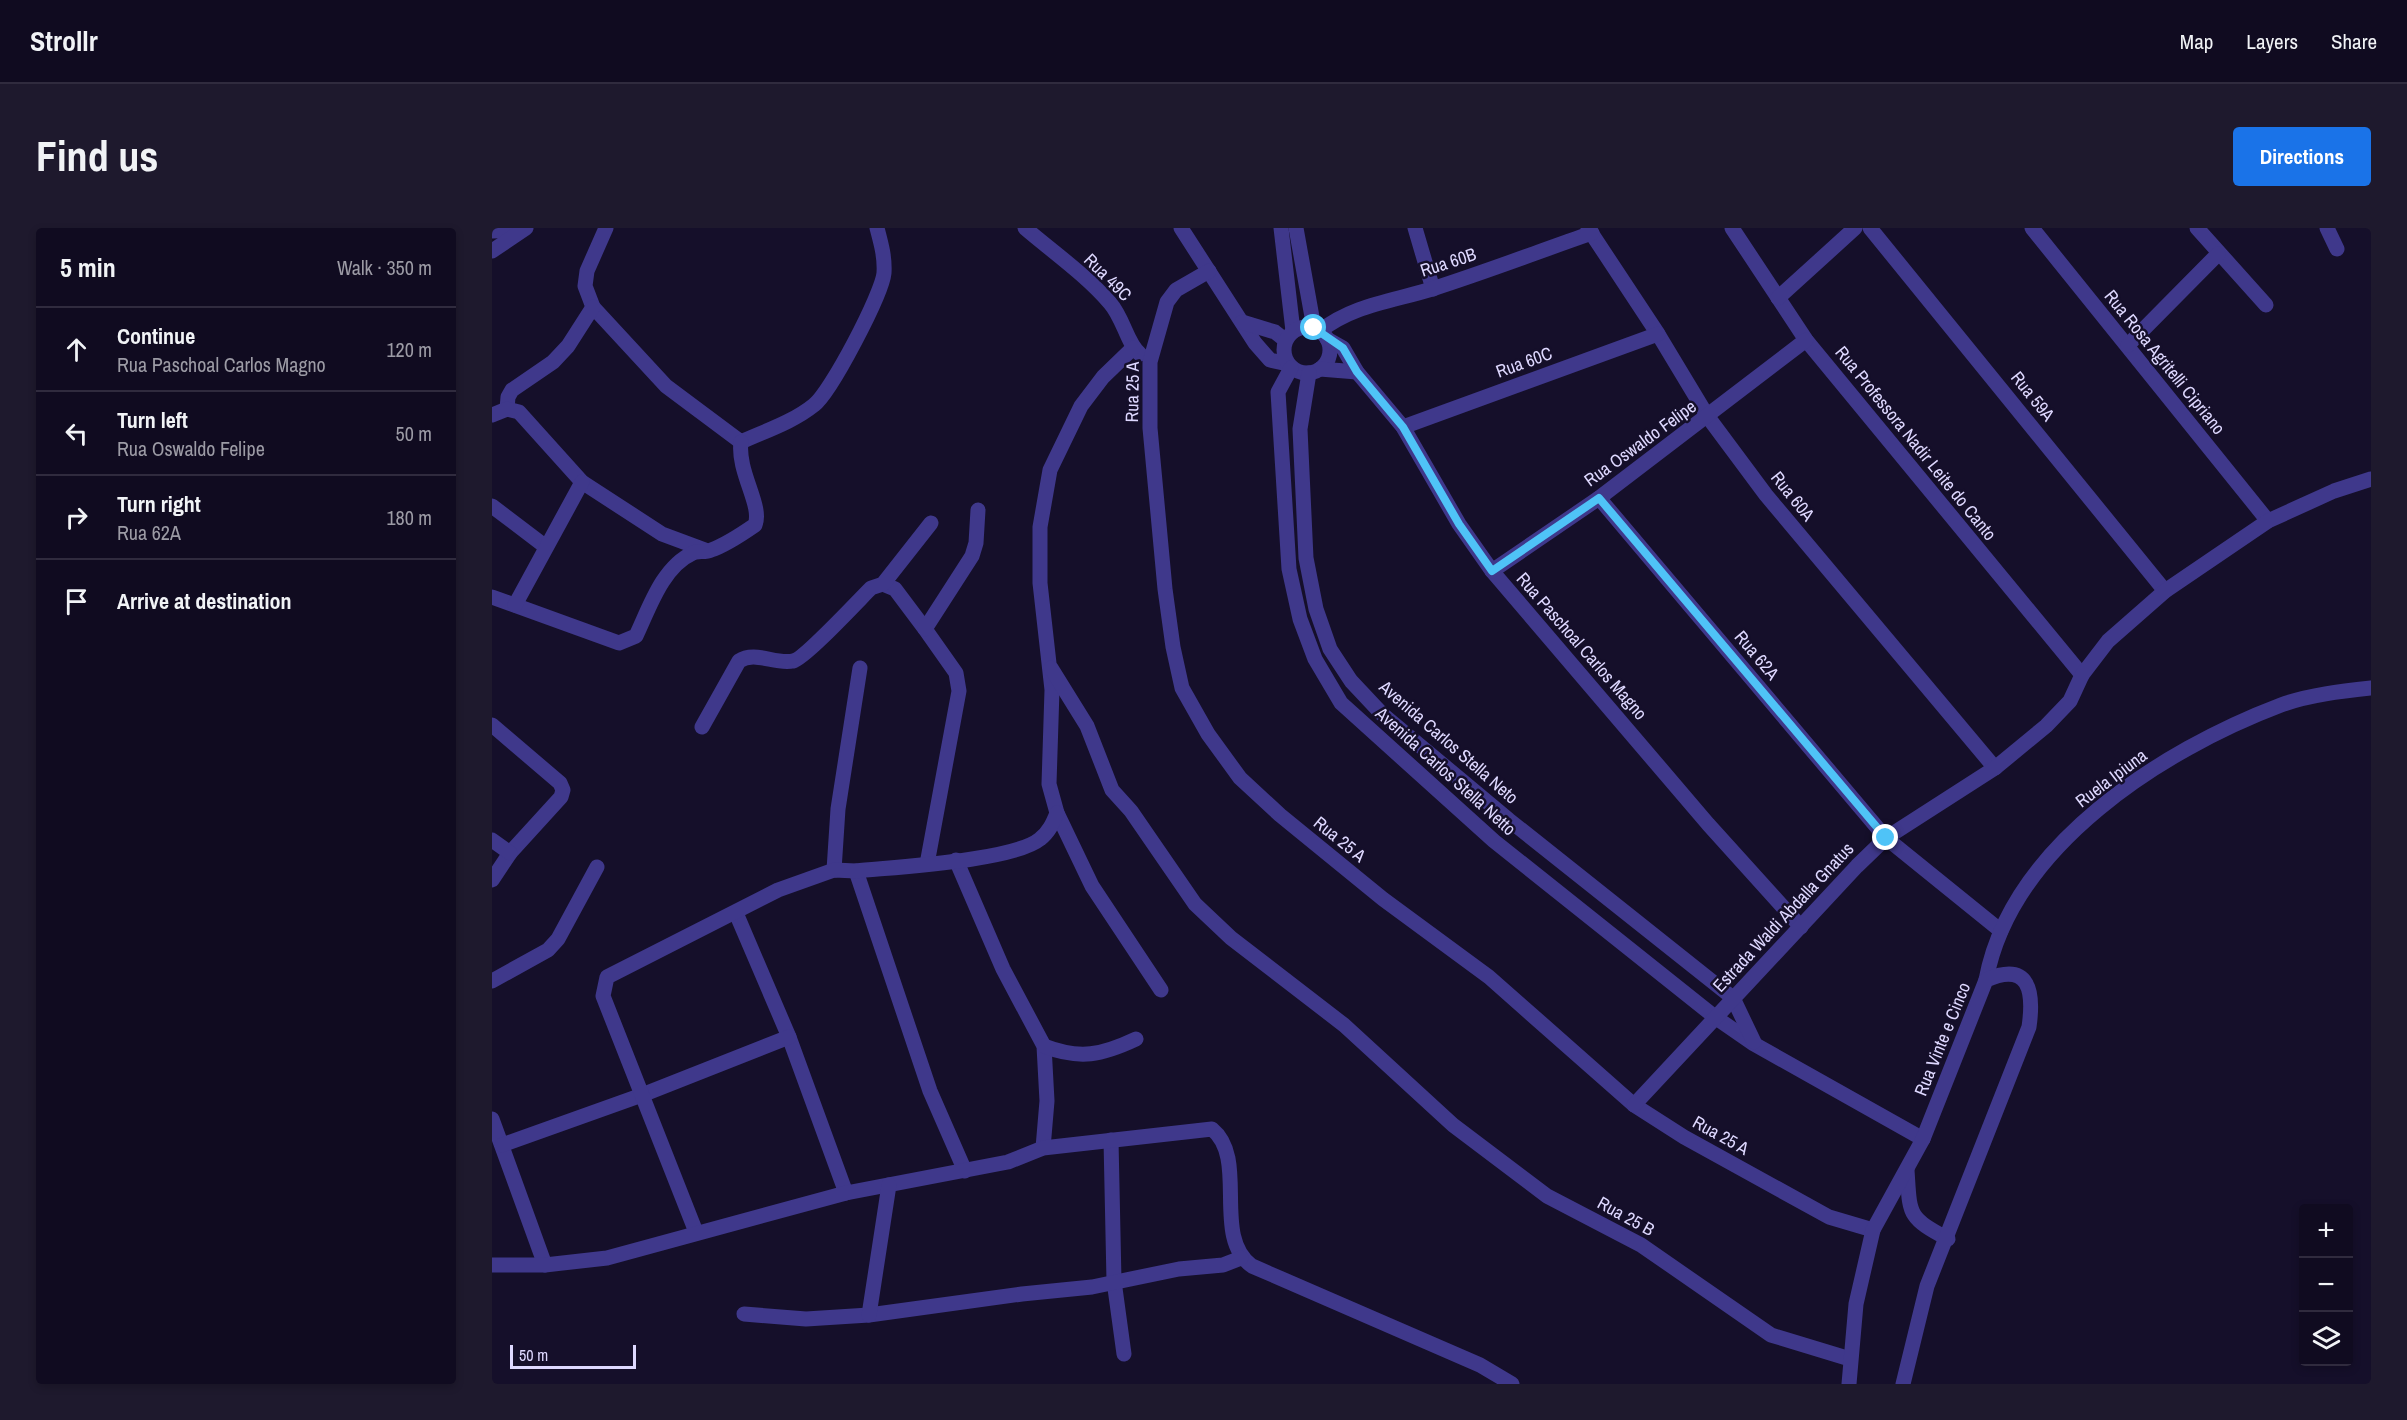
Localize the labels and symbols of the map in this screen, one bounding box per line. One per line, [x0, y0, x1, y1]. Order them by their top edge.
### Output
street label: Rua 60B [1417, 241, 1479, 283]
street label: Rua 49C [1079, 248, 1137, 306]
street label: Rua Rosa Agritelli Cipriano [2099, 284, 2231, 440]
route start [1300, 314, 1326, 340]
street label: Rua 60C [1492, 340, 1556, 384]
street label: Rua Professora Nadir Leite do Canto [1830, 340, 2002, 546]
street label: Rua 25 A [1119, 361, 1145, 423]
street label: Rua 59A [2005, 366, 2061, 426]
street label: Rua Oswaldo Felipe [1579, 394, 1701, 492]
street label: Rua 60A [1765, 466, 1821, 526]
street label: Rua Paschoal Carlos Magno [1511, 567, 1653, 725]
street label: Rua 62A [1729, 625, 1785, 685]
street label: Avenida Carlos Stella Neto [1373, 674, 1524, 809]
street label: Avenida Carlos Stella Netto [1370, 700, 1522, 841]
street label: Ruela Ipiuna [2070, 743, 2152, 813]
street label: Rua 25 A [1309, 810, 1372, 868]
route end [1872, 824, 1898, 850]
street label: Estrada Waldi Abdalla Gnatus [1707, 837, 1859, 997]
street label: Rua Vinte e Cinco [1908, 979, 1976, 1099]
street label: Rua 25 A [1688, 1109, 1754, 1161]
street label: Rua 25 B [1593, 1190, 1659, 1242]
scale bar [510, 1342, 636, 1370]

